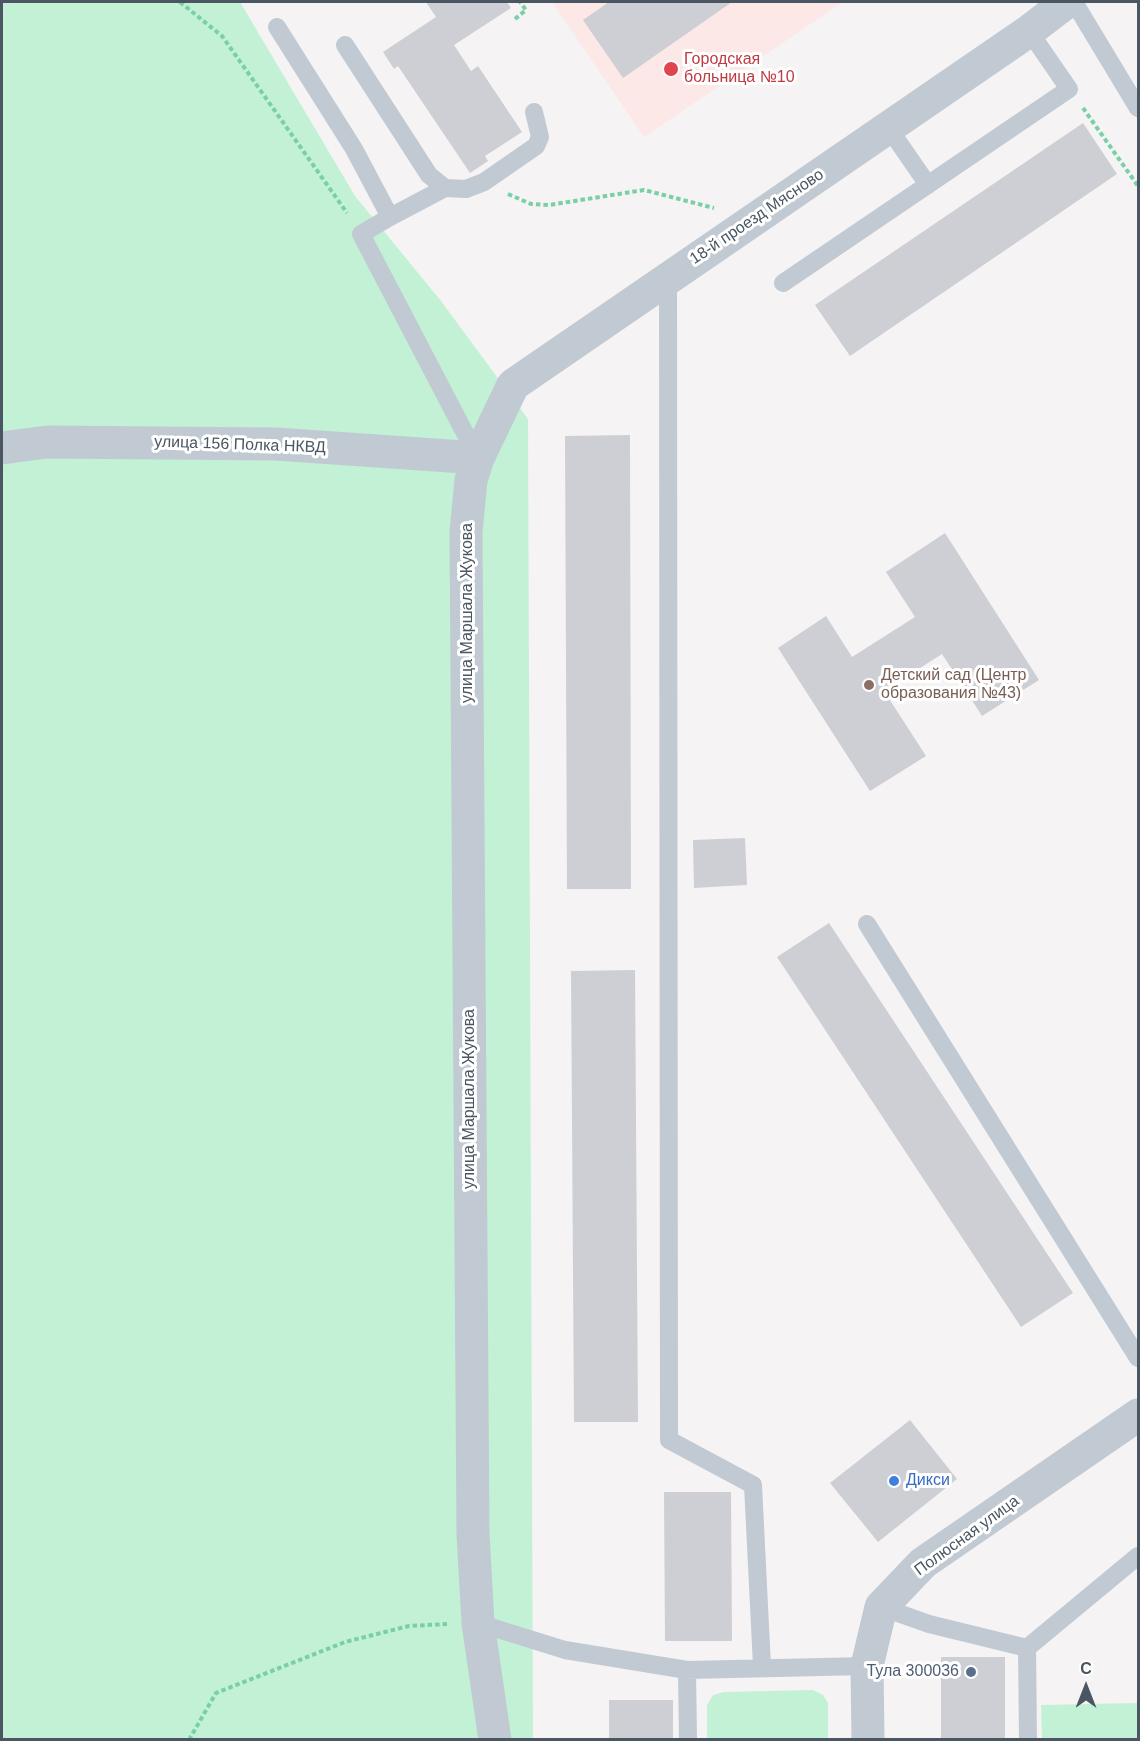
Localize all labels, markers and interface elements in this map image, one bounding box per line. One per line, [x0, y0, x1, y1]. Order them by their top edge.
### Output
place label: Городская больница №10 [684, 50, 795, 88]
marker: Городская больница №10 [662, 60, 680, 78]
street label: 18-й проезд Мясново [686, 165, 828, 269]
street label: улица 156 Полка НКВД [154, 432, 326, 458]
street label: улица Маршала Жукова [458, 523, 478, 703]
place label: Детский сад (Центр образования №43) [881, 666, 1026, 704]
marker: Детский сад (Центр образования №43) [862, 678, 876, 692]
street label: улица Маршала Жукова [460, 1009, 480, 1189]
place label: Дикси [906, 1471, 950, 1491]
marker: Дикси [887, 1474, 901, 1488]
street label: Полюсная улица [911, 1492, 1023, 1580]
north arrow [1056, 1657, 1116, 1717]
text: С [1080, 1660, 1092, 1677]
place label: Тула 300036 [866, 1662, 959, 1682]
marker: Тула 300036 [964, 1665, 978, 1679]

